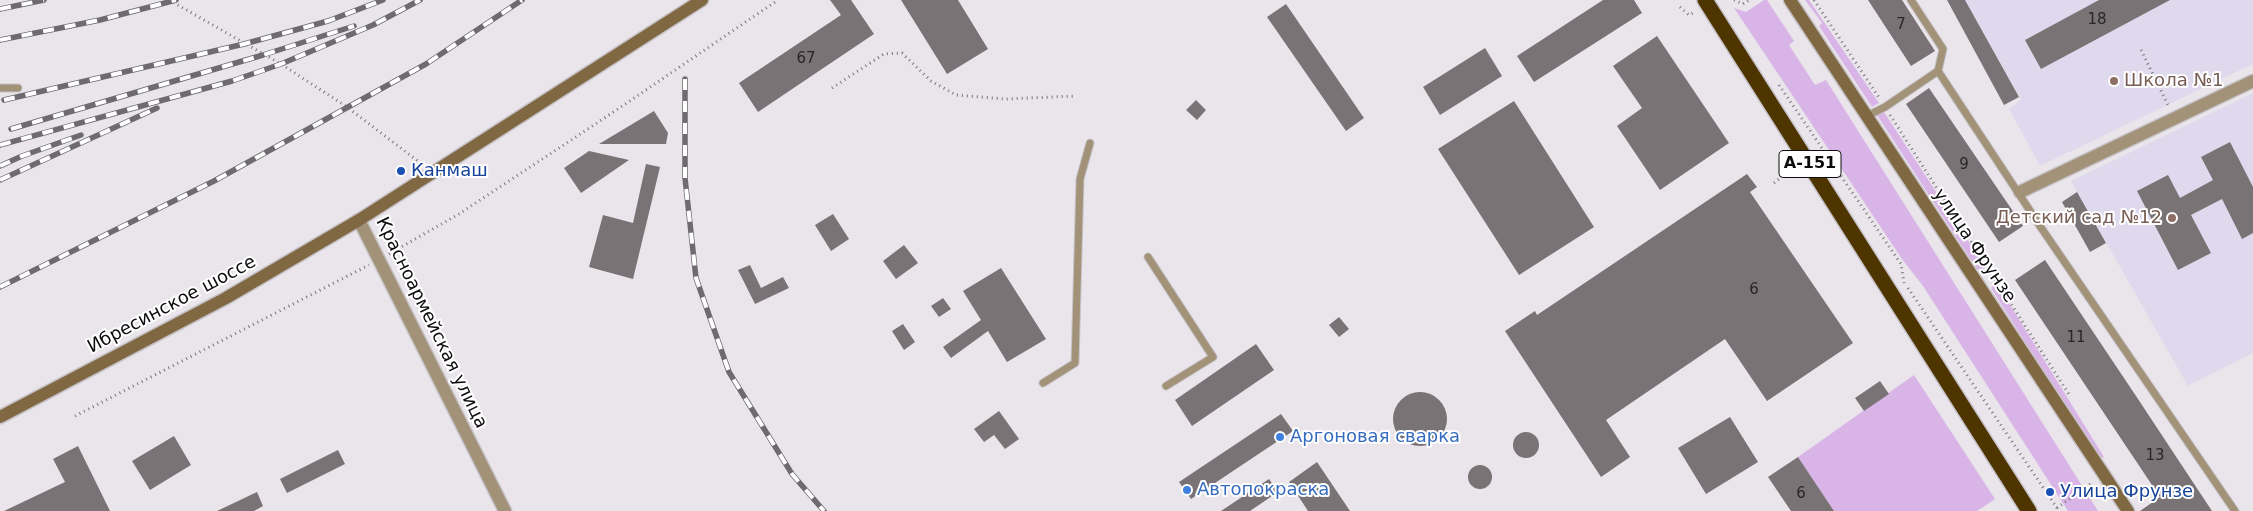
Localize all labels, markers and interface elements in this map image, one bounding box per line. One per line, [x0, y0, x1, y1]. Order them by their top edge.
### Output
house number: 18 [2087, 11, 2107, 29]
house number: 7 [1896, 16, 1906, 34]
house number: 67 [796, 50, 816, 68]
place label: Школа №1 [2124, 70, 2224, 92]
marker: Школа №1 [2108, 75, 2120, 87]
road number: А-151 [1779, 150, 1841, 178]
house number: 9 [1959, 156, 1969, 174]
place label: Канмаш [411, 160, 488, 182]
marker: Канмаш [395, 165, 407, 177]
street label: улица Фрунзе [1928, 185, 2020, 307]
place label: Детский сад №12 [1996, 207, 2162, 229]
marker: Детский сад №12 [2166, 212, 2178, 224]
street label: Красноармейская улица [370, 214, 492, 432]
street label: Ибресинское шоссе [84, 251, 260, 359]
house number: 6 [1749, 281, 1759, 299]
house number: 11 [2066, 329, 2086, 347]
place label: Аргоновая сварка [1290, 426, 1460, 448]
marker: Аргоновая сварка [1274, 431, 1286, 443]
house number: 13 [2145, 447, 2165, 465]
place label: Автопокраска [1197, 479, 1329, 501]
place label: Улица Фрунзе [2060, 481, 2193, 503]
marker: Автопокраска [1181, 484, 1193, 496]
house number: 6 [1796, 485, 1806, 503]
marker: Улица Фрунзе [2044, 486, 2056, 498]

